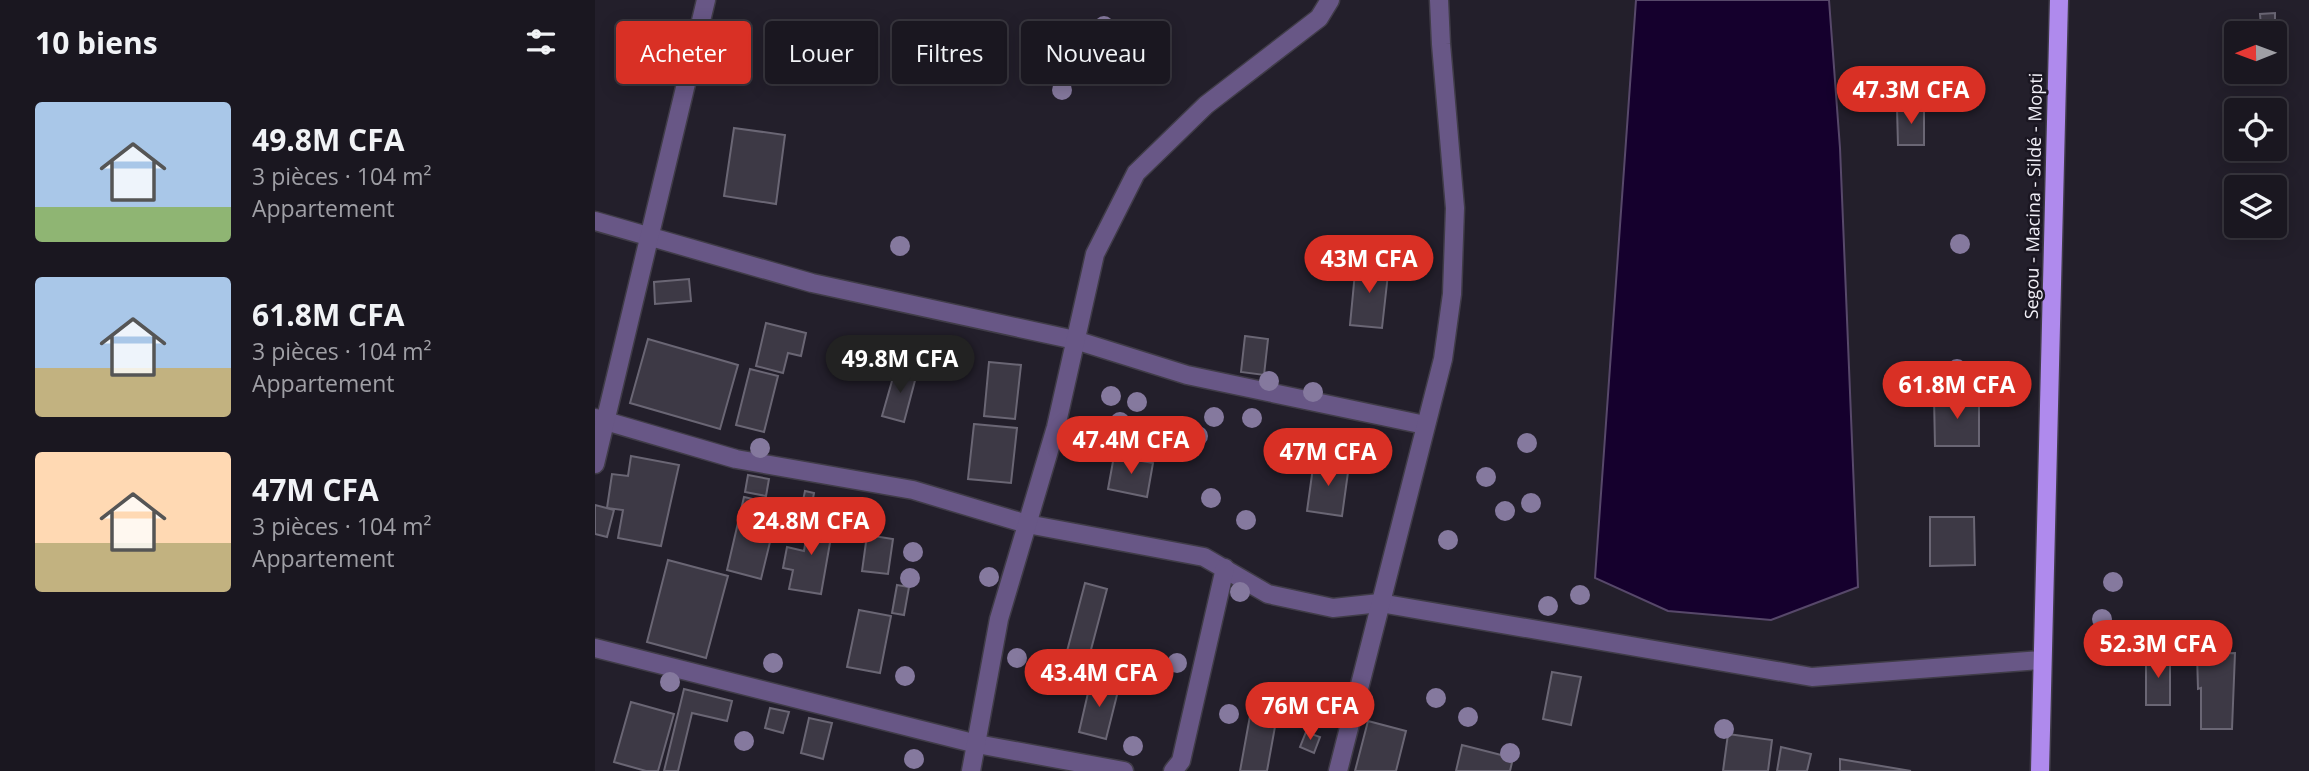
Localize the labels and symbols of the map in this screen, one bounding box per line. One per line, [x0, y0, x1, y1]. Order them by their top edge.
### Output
north arrow [2224, 21, 2287, 84]
pin: 47.3M CFA [1831, 66, 1991, 126]
street label: Segou - Macina - Sildé - Mopti [2019, 73, 2047, 319]
pin: 43M CFA [1304, 236, 1434, 295]
pin: 49.8M CFA [820, 336, 980, 395]
pin: 61.8M CFA [1877, 362, 2037, 421]
pin: 47.4M CFA [1051, 416, 1211, 476]
pin: 47M CFA [1263, 428, 1393, 488]
pin: 24.8M CFA [731, 498, 891, 557]
pin: 52.3M CFA [2078, 620, 2238, 680]
pin: 43.4M CFA [1019, 650, 1179, 709]
pin: 76M CFA [1245, 682, 1375, 742]

